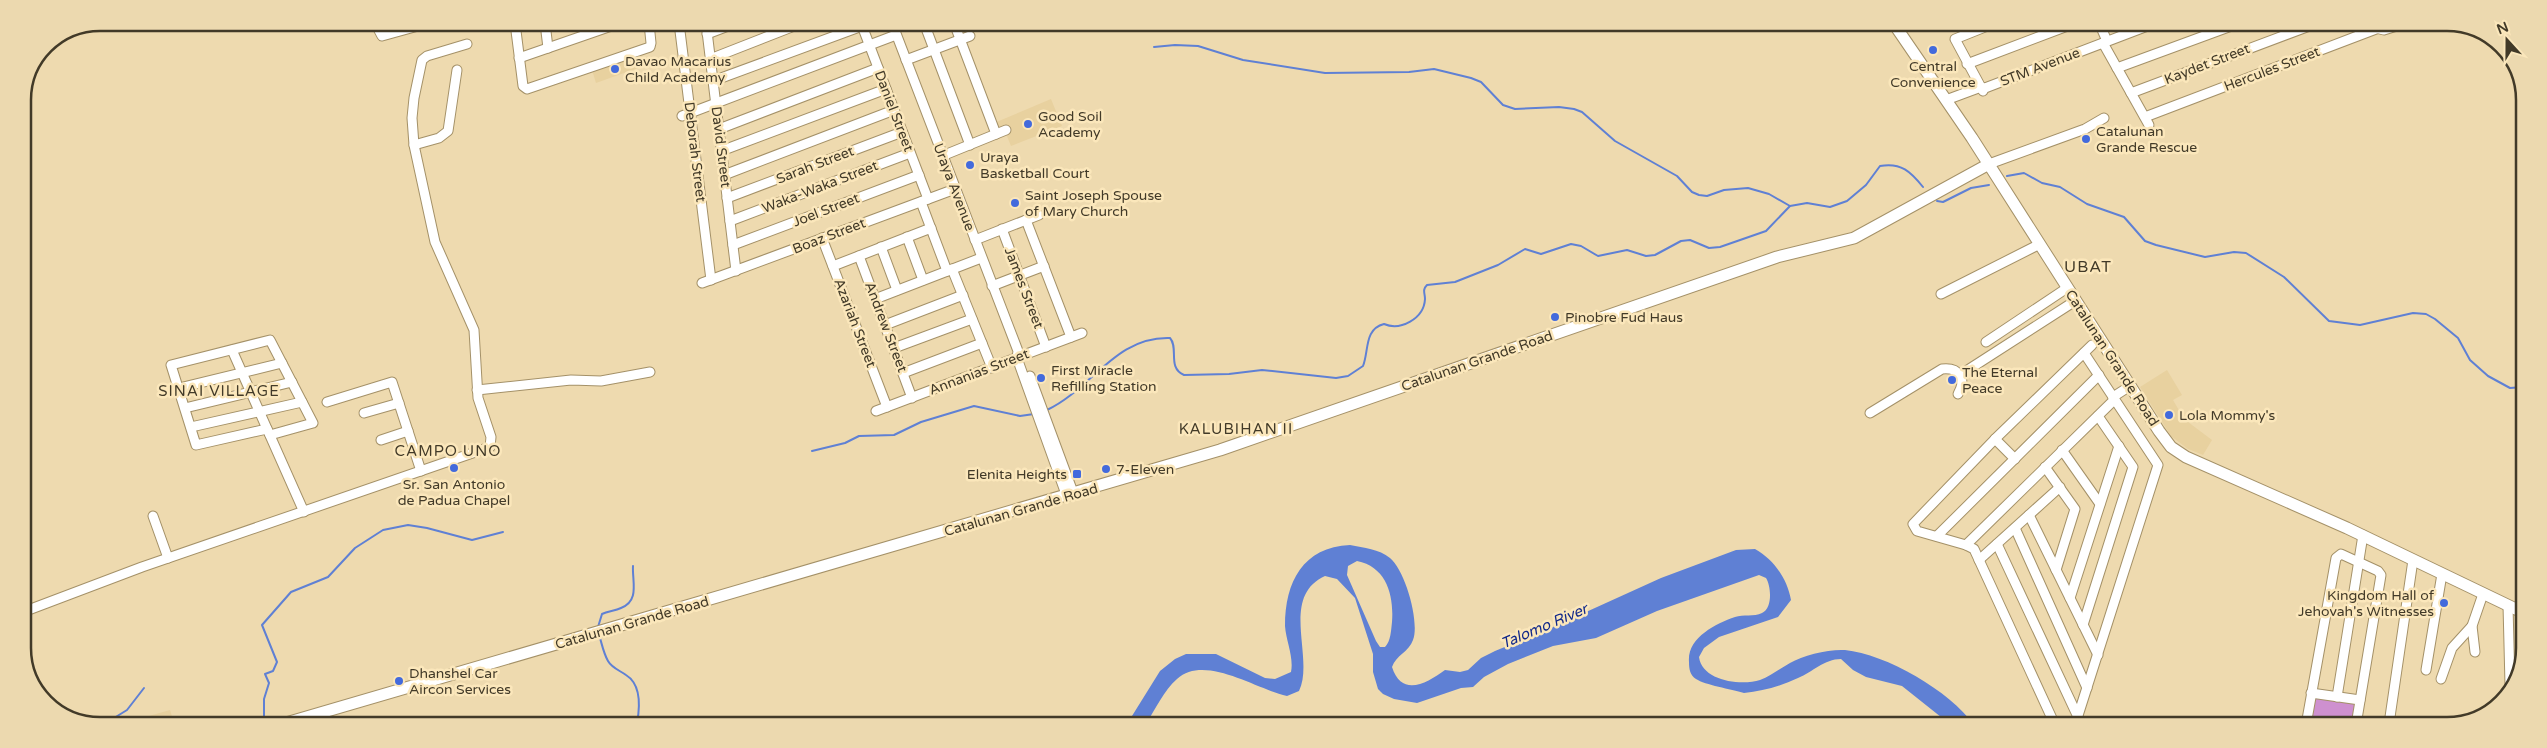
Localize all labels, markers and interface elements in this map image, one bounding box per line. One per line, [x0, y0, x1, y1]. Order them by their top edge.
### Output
north arrow [2482, 15, 2532, 65]
text: N [2494, 18, 2511, 38]
street label: Kaydet Street [2162, 40, 2253, 88]
street label: Hercules Street [2222, 43, 2323, 95]
marker: Central Convenience [1927, 44, 1939, 56]
street label: STM Avenue [1998, 44, 2082, 90]
place label: Davao Macarius Child Academy [625, 53, 732, 86]
place label: Central Convenience [1890, 58, 1976, 91]
marker: Davao Macarius Child Academy [609, 63, 621, 75]
street label: Daniel Street [871, 68, 917, 154]
street label: Deborah Street [680, 101, 710, 204]
street label: David Street [708, 106, 734, 189]
place label: Good Soil Academy [1038, 108, 1102, 141]
marker: Good Soil Academy [1022, 118, 1034, 130]
place label: Catalunan Grande Rescue [2096, 123, 2197, 156]
marker: Catalunan Grande Rescue [2080, 133, 2092, 145]
street label: Uraya Avenue [929, 141, 979, 233]
street label: Sarah Street [774, 142, 857, 188]
place label: Uraya Basketball Court [980, 149, 1090, 182]
street label: Waka-Waka Street [760, 157, 881, 217]
marker: Uraya Basketball Court [964, 159, 976, 171]
place label: Saint Joseph Spouse of Mary Church [1025, 187, 1162, 220]
street label: Joel Street [790, 189, 862, 230]
marker: Saint Joseph Spouse of Mary Church [1009, 197, 1021, 209]
street label: Boaz Street [790, 214, 868, 258]
street label: James Street [1001, 245, 1047, 332]
district label: UBAT [2064, 257, 2112, 277]
street label: Azariah Street [830, 276, 880, 371]
street label: Andrew Street [861, 279, 911, 375]
street label: Catalunan Grande Road [2062, 287, 2162, 429]
place label: Pinobre Fud Haus [1565, 309, 1683, 326]
marker: Pinobre Fud Haus [1549, 311, 1561, 323]
street label: Catalunan Grande Road [1399, 327, 1555, 395]
street label: Annanias Street [927, 345, 1032, 399]
place label: First Miracle Refilling Station [1051, 362, 1157, 395]
place label: The Eternal Peace [1962, 364, 2038, 397]
marker: First Miracle Refilling Station [1035, 372, 1047, 384]
marker: The Eternal Peace [1946, 374, 1958, 386]
district label: SINAI VILLAGE [158, 382, 280, 400]
place label: Lola Mommy's [2179, 407, 2276, 424]
marker: Lola Mommy's [2163, 409, 2175, 421]
district label: KALUBIHAN II [1179, 420, 1293, 438]
district label: CAMPO UNO [395, 442, 501, 460]
place label: 7-Eleven [1116, 461, 1174, 478]
marker: Sr. San Antonio de Padua Chapel [448, 462, 460, 474]
marker: 7-Eleven [1100, 463, 1112, 475]
place label: Elenita Heights [967, 466, 1067, 483]
marker: Elenita Heights [1071, 468, 1083, 480]
place label: Sr. San Antonio de Padua Chapel [398, 476, 510, 509]
street label: Catalunan Grande Road [942, 480, 1100, 540]
place label: Kingdom Hall of Jehovah's Witnesses [2298, 587, 2435, 620]
street label: Catalunan Grande Road [553, 593, 711, 653]
marker: Kingdom Hall of Jehovah's Witnesses [2438, 597, 2450, 609]
water label: Talomo River [1498, 599, 1592, 652]
place label: Dhanshel Car Aircon Services [409, 665, 511, 698]
marker: Dhanshel Car Aircon Services [393, 675, 405, 687]

